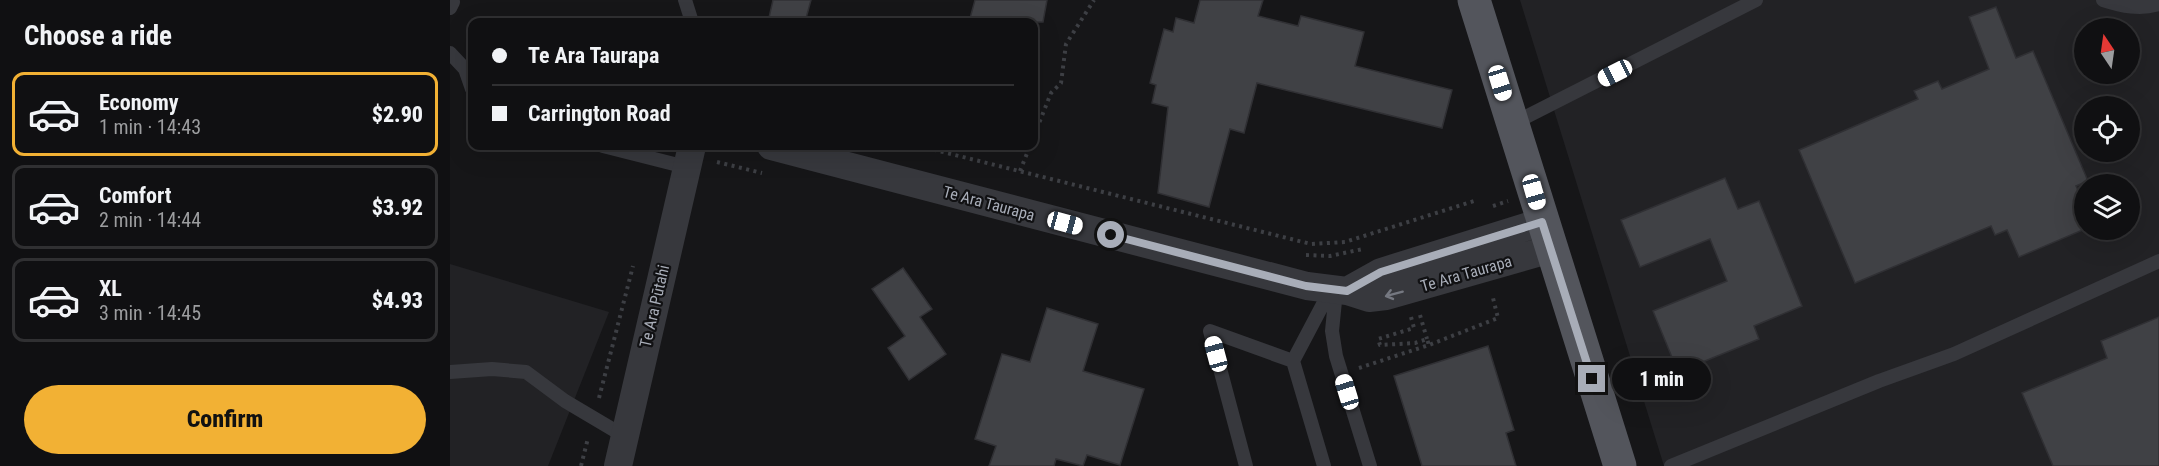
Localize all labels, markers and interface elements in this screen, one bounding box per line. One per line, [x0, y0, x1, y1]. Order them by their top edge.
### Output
north arrow [2074, 18, 2140, 84]
map controls [2074, 18, 2140, 240]
text: Choose a ride [24, 20, 172, 52]
text: Te Ara Taurapa [528, 43, 659, 68]
car [1595, 57, 1635, 89]
car [1486, 63, 1514, 103]
icon: car [27, 87, 81, 141]
text: Economy [99, 90, 179, 115]
button: locate [2074, 96, 2140, 162]
text: Carrington Road [528, 101, 671, 126]
text: $2.90 [372, 102, 423, 127]
text: 1 min · 14:43 [99, 115, 201, 139]
car [1520, 172, 1548, 212]
button: layers [2074, 174, 2140, 240]
icon: car [27, 180, 81, 234]
street label: Te Ara Taurapa [941, 182, 1037, 225]
text: Comfort [99, 183, 172, 208]
text: $3.92 [372, 195, 423, 220]
text: 2 min · 14:44 [99, 208, 201, 232]
car [1045, 210, 1085, 236]
route start [1097, 221, 1124, 248]
street label: Te Ara Taurapa [1418, 251, 1514, 296]
street label: Te Ara Pūtahi [636, 263, 673, 349]
icon: car [27, 273, 81, 327]
text: XL [99, 276, 122, 301]
text: $4.93 [372, 288, 423, 313]
one-way arrow [1385, 288, 1404, 300]
text: 3 min · 14:45 [99, 301, 201, 325]
car [1203, 334, 1229, 374]
callout: 1 min [1613, 358, 1712, 400]
route end [1578, 365, 1605, 392]
text: 1 min [1639, 367, 1684, 391]
car [1333, 372, 1361, 412]
button: Confirm [24, 385, 426, 454]

